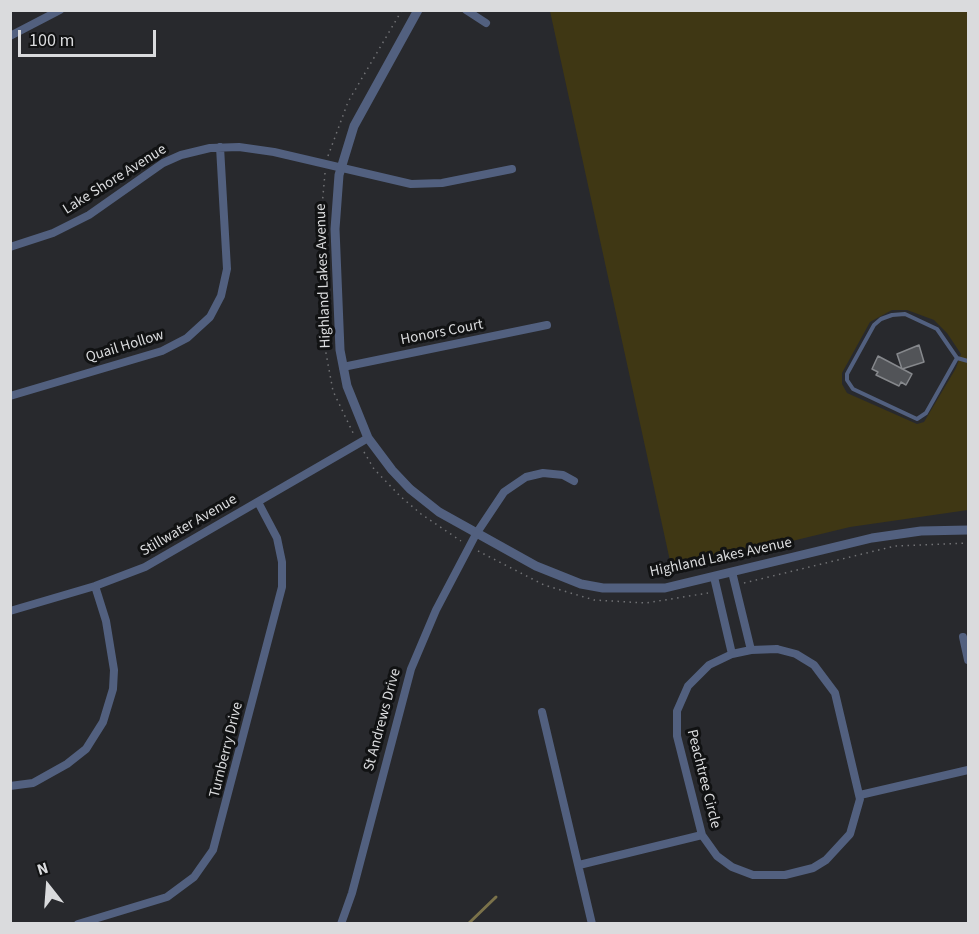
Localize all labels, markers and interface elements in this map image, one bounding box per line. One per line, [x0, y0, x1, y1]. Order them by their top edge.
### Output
scale bar [21, 18, 159, 56]
text: 100 m [29, 28, 74, 53]
street label: Lake Shore Avenue [60, 141, 170, 219]
street label: Highland Lakes Avenue [312, 203, 336, 349]
street label: Honors Court [399, 316, 485, 350]
street label: Quail Hollow [84, 327, 166, 367]
street label: Stillwater Avenue [137, 491, 241, 561]
street label: Highland Lakes Avenue [648, 534, 794, 582]
street label: St Andrews Drive [361, 667, 405, 773]
street label: Turnberry Drive [206, 700, 248, 800]
street label: Peachtree Circle [682, 728, 724, 830]
north arrow [18, 856, 78, 916]
text: N [34, 857, 51, 881]

